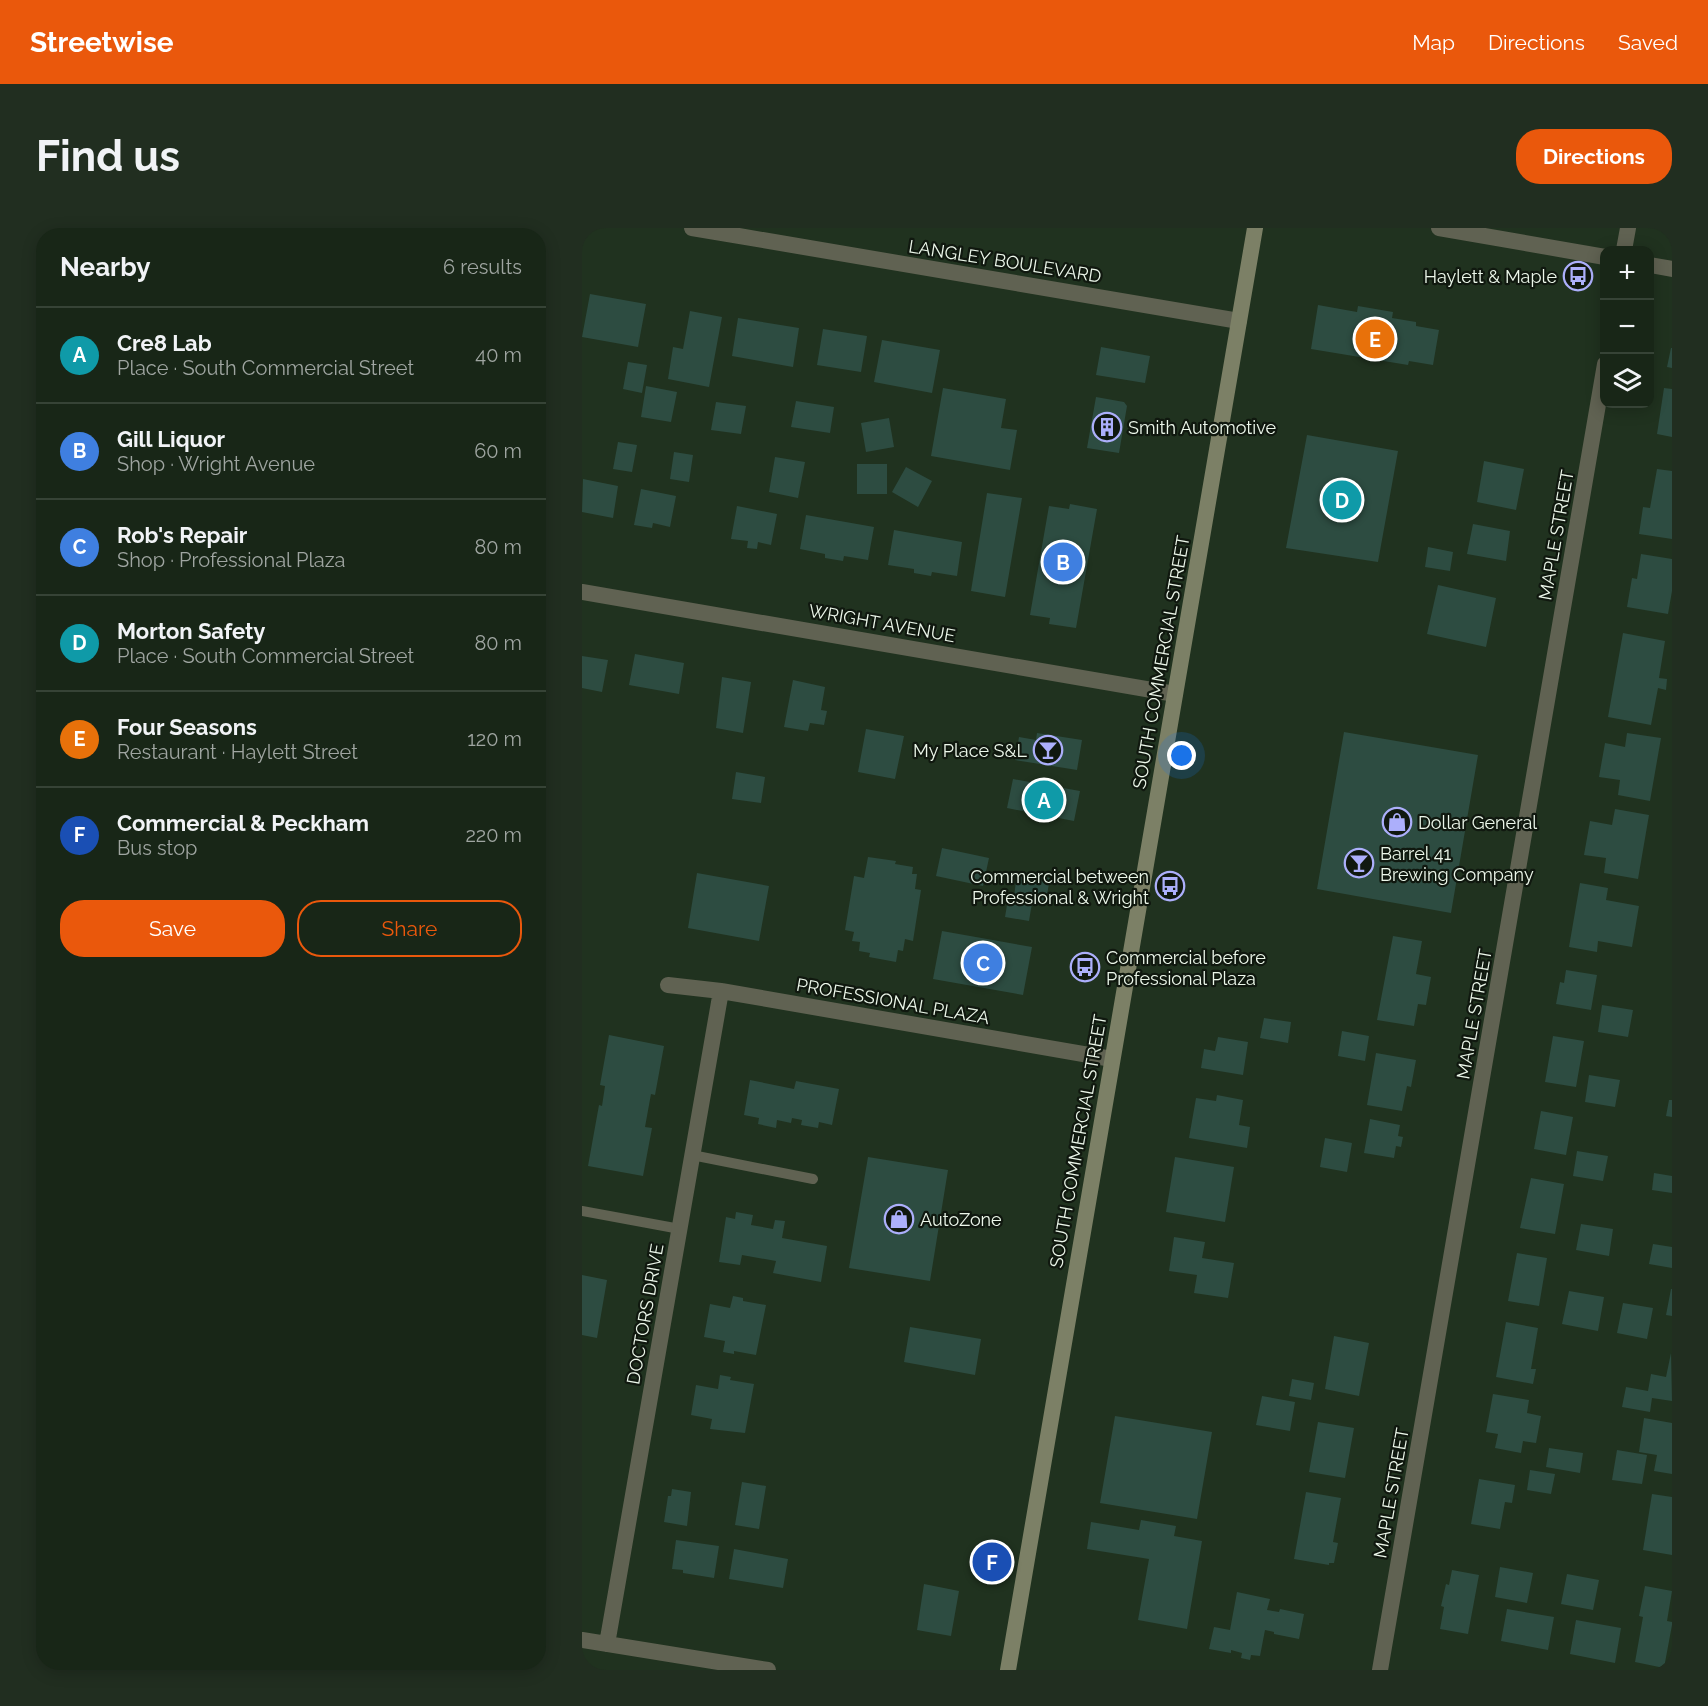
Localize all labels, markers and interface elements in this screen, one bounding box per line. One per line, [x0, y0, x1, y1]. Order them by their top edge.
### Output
text: Streetwise [30, 26, 174, 59]
text: Map [1412, 30, 1455, 55]
text: Directions [1488, 30, 1585, 55]
text: Saved [1618, 30, 1678, 55]
button: Directions [1516, 129, 1672, 184]
text: Find us [36, 132, 180, 181]
street label: LANGLEY BOULEVARD [907, 235, 1103, 287]
map controls [1600, 246, 1654, 408]
button: + [1600, 246, 1654, 300]
text: Nearby [60, 252, 150, 282]
text: 6 results [443, 255, 522, 279]
bus stop icon: Haylett & Maple [1562, 260, 1594, 292]
place label: Haylett & Maple [1424, 266, 1557, 287]
button: − [1600, 300, 1654, 354]
pin: E [1356, 316, 1394, 362]
text: Cre8 Lab [117, 330, 212, 356]
text: A [73, 343, 86, 367]
text: 40 m [475, 343, 522, 367]
button: layers [1600, 354, 1654, 408]
text: Place · South Commercial Street [117, 356, 414, 380]
building icon: Smith Automotive [1091, 411, 1123, 443]
place label: Smith Automotive [1128, 417, 1277, 438]
text: Gill Liquor [117, 426, 225, 452]
text: B [73, 439, 86, 463]
text: 60 m [474, 439, 522, 463]
text: Shop · Wright Avenue [117, 452, 315, 476]
street label: MAPLE STREET [1534, 468, 1578, 602]
pin: D [1322, 478, 1362, 522]
text: Rob's Repair [117, 522, 247, 548]
street label: SOUTH COMMERCIAL STREET [1128, 534, 1194, 790]
text: C [73, 535, 86, 559]
text: 80 m [474, 535, 522, 559]
pin: B [1044, 540, 1082, 584]
text: Shop · Professional Plaza [117, 548, 346, 572]
street label: WRIGHT AVENUE [807, 600, 957, 646]
text: Morton Safety [117, 618, 265, 644]
text: D [72, 631, 87, 655]
text: 80 m [474, 631, 522, 655]
text: Place · South Commercial Street [117, 644, 414, 668]
text: Four Seasons [117, 714, 257, 740]
text: E [73, 727, 86, 751]
text: 120 m [467, 727, 522, 751]
bar icon: My Place S&L [1032, 734, 1064, 766]
text: Restaurant · Haylett Street [117, 740, 358, 764]
place label: My Place S&L [913, 740, 1028, 761]
your location [1167, 741, 1196, 770]
pin: A [1024, 778, 1064, 822]
shop icon: Dollar General [1381, 806, 1413, 838]
text: Commercial & Peckham [117, 810, 369, 836]
place label: Dollar General [1418, 812, 1537, 833]
text: F [74, 823, 85, 847]
text: 220 m [465, 823, 522, 847]
text: Bus stop [117, 836, 197, 860]
place label: Barrel 41 Brewing Company [1380, 843, 1534, 885]
bar icon: Barrel 41 Brewing Company [1343, 847, 1375, 879]
place label: Commercial between Professional & Wright [970, 866, 1149, 908]
bus stop icon: Commercial between Professional & Wright [1154, 870, 1186, 902]
button: Save [60, 900, 285, 957]
button: Share [297, 900, 522, 957]
pin: C [964, 940, 1002, 986]
place label: Commercial before Professional Plaza [1106, 947, 1266, 989]
street label: MAPLE STREET [1452, 947, 1496, 1081]
bus stop icon: Commercial before Professional Plaza [1069, 951, 1101, 983]
street label: PROFESSIONAL PLAZA [795, 974, 991, 1028]
street label: SOUTH COMMERCIAL STREET [1045, 1013, 1111, 1269]
shop icon: AutoZone [883, 1203, 915, 1235]
place label: AutoZone [920, 1209, 1002, 1230]
street label: DOCTORS DRIVE [622, 1242, 668, 1386]
street label: MAPLE STREET [1369, 1426, 1413, 1560]
pin: F [972, 1540, 1012, 1584]

